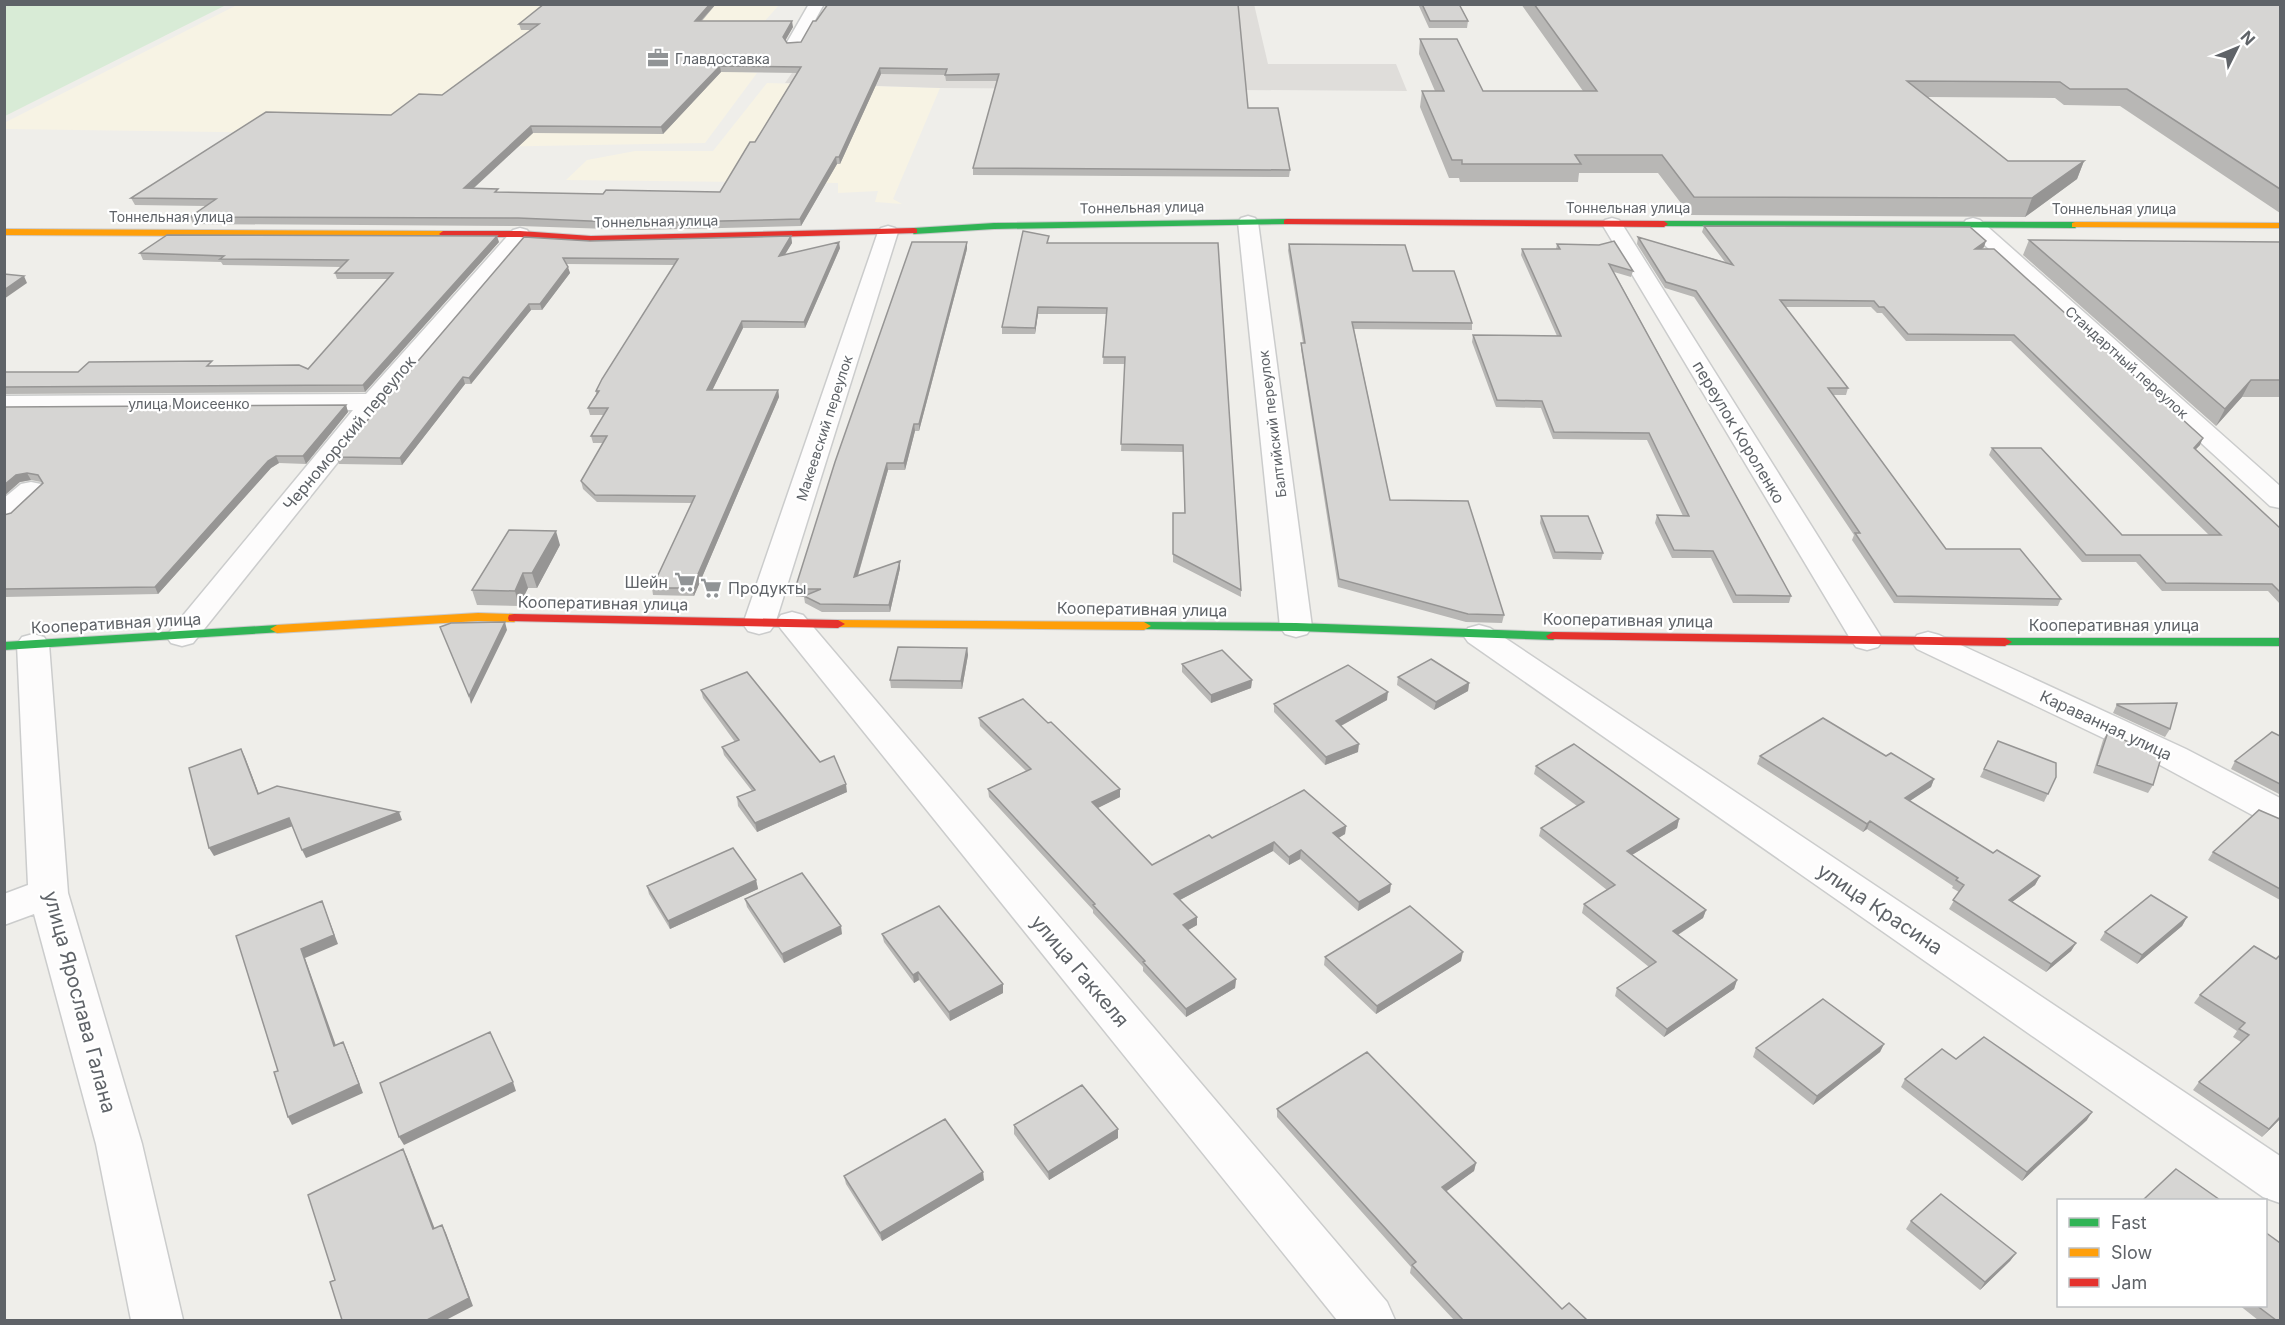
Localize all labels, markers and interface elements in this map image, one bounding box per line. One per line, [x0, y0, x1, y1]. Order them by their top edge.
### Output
north arrow [2207, 18, 2267, 78]
text: N [2236, 26, 2259, 49]
office icon: Главдоставка [646, 46, 670, 70]
place label: Главдоставка [675, 50, 770, 67]
street label: Тоннельная улица [1080, 197, 1204, 217]
street label: Тоннельная улица [1566, 199, 1690, 216]
street label: Тоннельная улица [2052, 200, 2176, 217]
street label: Тоннельная улица [109, 208, 233, 225]
street label: Тоннельная улица [594, 211, 718, 231]
street label: Стандартный переулок [2062, 302, 2192, 422]
street label: Балтийский переулок [1254, 349, 1289, 499]
street label: Черноморский переулок [278, 351, 420, 514]
street label: Макеевский переулок [792, 353, 856, 503]
street label: переулок Короленко [1689, 357, 1789, 507]
street label: улица Моисеенко [128, 395, 250, 412]
supermarket icon: Шейн [673, 570, 697, 594]
place label: Шейн [624, 572, 668, 592]
supermarket icon: Продукты [699, 576, 723, 600]
place label: Продукты [728, 578, 806, 598]
street label: Кооперативная улица [518, 592, 688, 614]
street label: Кооперативная улица [1057, 598, 1227, 620]
street label: Кооперативная улица [30, 609, 202, 637]
street label: Кооперативная улица [1543, 609, 1713, 631]
street label: Кооперативная улица [2029, 615, 2199, 635]
street label: Караванная улица [2037, 686, 2175, 764]
street label: улица Красина [1813, 858, 1947, 960]
street label: улица Ярослава Галана [39, 888, 121, 1116]
street label: улица Гаккеля [1026, 910, 1134, 1032]
legend [2057, 1199, 2267, 1307]
text: Fast [2111, 1212, 2147, 1233]
text: Slow [2111, 1242, 2152, 1263]
text: Jam [2111, 1272, 2147, 1293]

